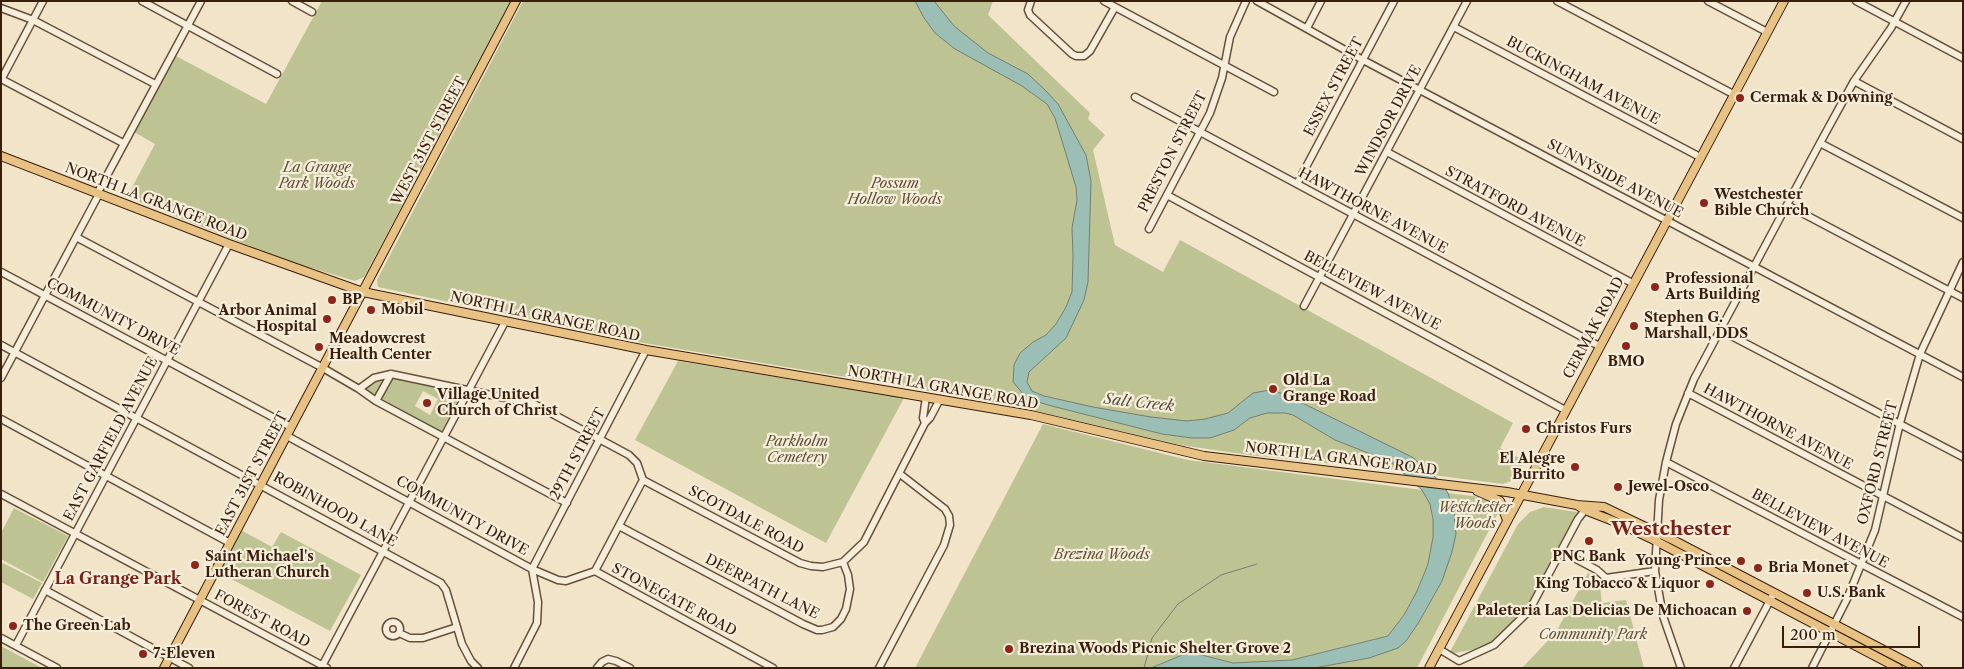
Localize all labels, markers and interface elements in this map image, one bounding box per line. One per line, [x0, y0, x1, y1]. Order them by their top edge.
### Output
street label: BUCKINGHAM AVENUE [1503, 33, 1663, 129]
street label: ESSEX STREET [1301, 35, 1367, 139]
street label: WINDSOR DRIVE [1353, 62, 1425, 180]
street label: WEST 31ST STREET [388, 74, 470, 208]
street label: PRESTON STREET [1135, 89, 1211, 215]
place label: Cermak & Downing [1750, 90, 1892, 106]
marker: Cermak & Downing [1734, 92, 1746, 104]
street label: SUNNYSIDE AVENUE [1544, 136, 1686, 222]
street label: NORTH LA GRANGE ROAD [63, 160, 249, 244]
park label: La Grange Park Woods [279, 160, 355, 192]
street label: STRATFORD AVENUE [1442, 163, 1588, 251]
street label: HAWTHORNE AVENUE [1296, 164, 1450, 258]
park label: Possum Hollow Woods [848, 176, 942, 208]
place label: Westchester Bible Church [1714, 187, 1809, 220]
marker: Westchester Bible Church [1698, 197, 1710, 209]
street label: BELLEVIEW AVENUE [1301, 248, 1443, 334]
place label: Professional Arts Building [1665, 271, 1760, 304]
street label: CERMAK ROAD [1560, 274, 1628, 382]
street label: COMMUNITY DRIVE [43, 275, 183, 359]
marker: Professional Arts Building [1649, 281, 1661, 293]
street label: NORTH LA GRANGE ROAD [449, 289, 641, 345]
place label: BP [342, 292, 362, 308]
marker: BP [326, 294, 338, 306]
place label: Mobil [381, 302, 423, 318]
place label: Arbor Animal Hospital [219, 303, 317, 336]
marker: Mobil [365, 304, 377, 316]
place label: Stephen G. Marshall, DDS [1644, 310, 1748, 342]
marker: Arbor Animal Hospital [321, 313, 333, 325]
marker: Stephen G. Marshall, DDS [1628, 320, 1640, 332]
place label: Meadowcrest Health Center [329, 331, 432, 364]
marker: BMO [1620, 340, 1632, 352]
marker: Meadowcrest Health Center [313, 341, 325, 353]
street label: EAST GARFIELD AVENUE [60, 354, 162, 524]
place label: BMO [1607, 354, 1645, 370]
street label: NORTH LA GRANGE ROAD [846, 363, 1040, 413]
place label: Old La Grange Road [1283, 373, 1376, 406]
street label: HAWTHORNE AVENUE [1701, 380, 1855, 474]
marker: Old La Grange Road [1267, 383, 1279, 395]
place label: Village United Church of Christ [437, 387, 558, 420]
water label: Salt Creek [1103, 390, 1175, 416]
marker: Village United Church of Christ [421, 397, 433, 409]
street label: OXFORD STREET [1855, 399, 1901, 527]
street label: 29TH STREET [547, 405, 609, 503]
street label: EAST 31ST STREET [212, 409, 292, 539]
place label: Christos Furs [1536, 421, 1632, 437]
marker: Christos Furs [1520, 423, 1532, 435]
park label: Parkholm Cemetery [766, 434, 828, 467]
street label: NORTH LA GRANGE ROAD [1244, 439, 1438, 479]
place label: El Alegre Burrito [1499, 451, 1565, 484]
marker: El Alegre Burrito [1569, 461, 1581, 473]
street label: ROBINHOOD LANE [270, 469, 400, 551]
street label: COMMUNITY DRIVE [393, 473, 531, 559]
place label: Jewel-Osco [1628, 479, 1709, 495]
marker: Jewel-Osco [1612, 481, 1624, 493]
street label: SCOTDALE ROAD [685, 483, 807, 557]
street label: BELLEVIEW AVENUE [1749, 486, 1891, 572]
park label: Westchester Woods [1438, 500, 1512, 532]
district label: Westchester [1611, 519, 1731, 541]
marker: PNC Bank [1583, 535, 1595, 547]
park label: Brezina Woods [1054, 547, 1150, 563]
place label: Saint Michael's Lutheran Church [205, 549, 330, 582]
place label: PNC Bank [1552, 549, 1626, 565]
street label: DEERPATH LANE [702, 551, 822, 623]
place label: Young Prince [1636, 553, 1731, 569]
marker: Young Prince [1735, 555, 1747, 567]
marker: Saint Michael's Lutheran Church [189, 559, 201, 571]
street label: STONEGATE ROAD [609, 560, 739, 640]
place label: Bria Monet [1768, 560, 1849, 576]
marker: Bria Monet [1752, 562, 1764, 574]
district label: La Grange Park [55, 569, 181, 589]
place label: King Tobacco & Liquor [1535, 576, 1700, 592]
marker: King Tobacco & Liquor [1704, 578, 1716, 590]
place label: U.S. Bank [1817, 585, 1886, 601]
street label: FOREST ROAD [211, 587, 313, 651]
marker: U.S. Bank [1801, 587, 1813, 599]
place label: Paleteria Las Delicias De Michoacan [1476, 603, 1737, 619]
marker: Paleteria Las Delicias De Michoacan [1741, 605, 1753, 617]
scale bar [1784, 616, 1922, 648]
place label: The Green Lab [23, 618, 131, 634]
marker: The Green Lab [7, 620, 19, 632]
text: 200 m [1790, 625, 1836, 644]
park label: Community Park [1539, 627, 1647, 643]
place label: Brezina Woods Picnic Shelter Grove 2 [1019, 641, 1291, 657]
marker: Brezina Woods Picnic Shelter Grove 2 [1003, 643, 1015, 655]
place label: 7-Eleven [153, 646, 215, 662]
marker: 7-Eleven [137, 648, 149, 660]

